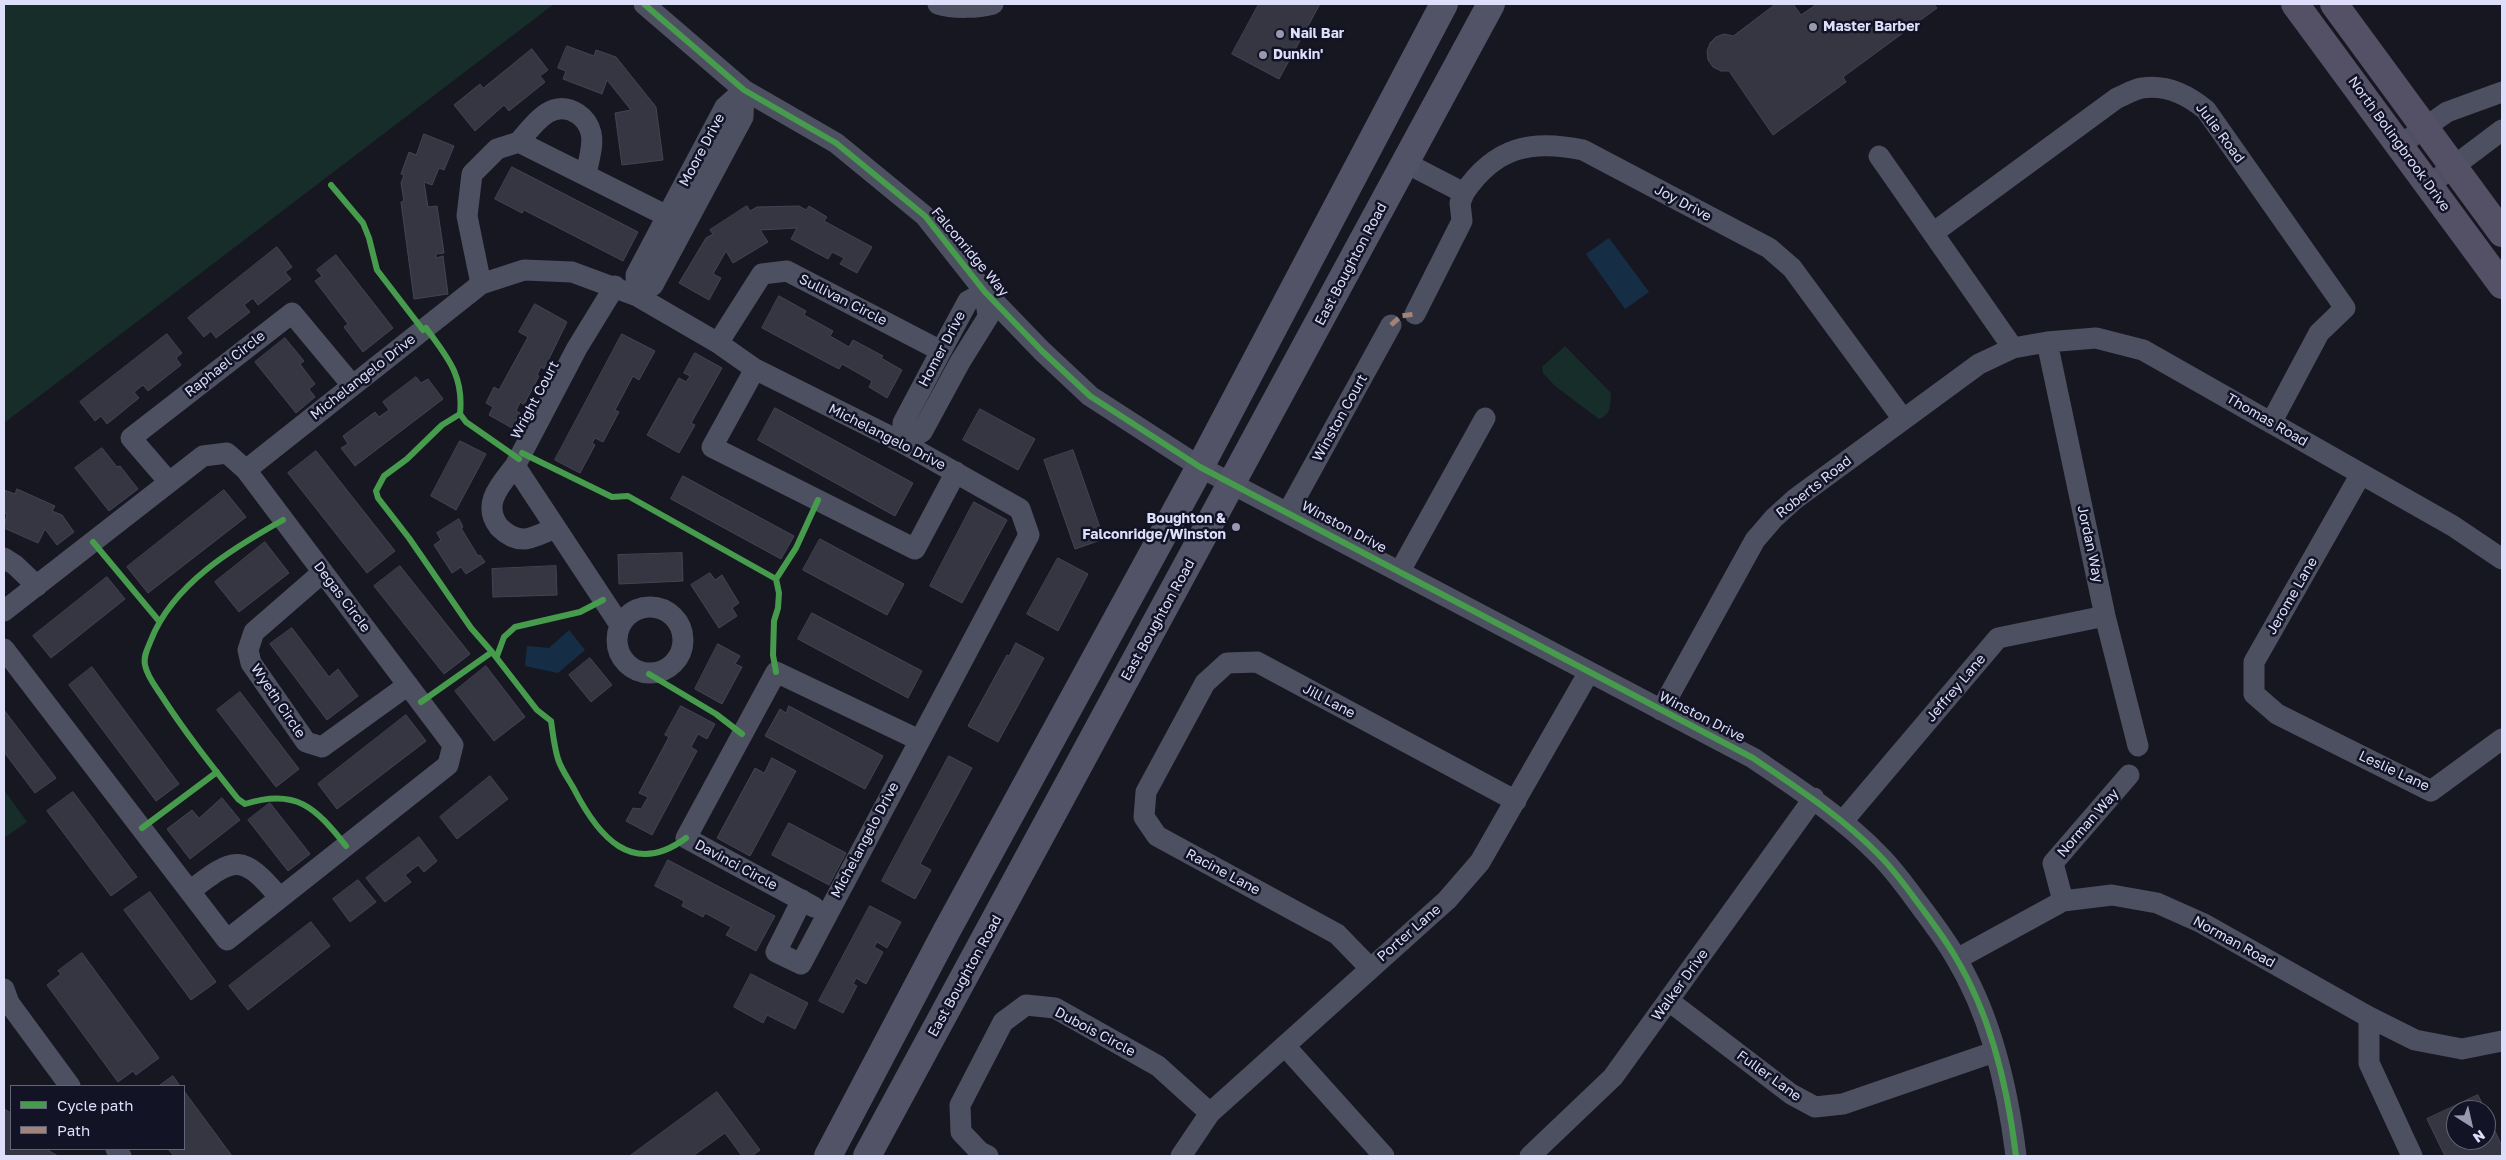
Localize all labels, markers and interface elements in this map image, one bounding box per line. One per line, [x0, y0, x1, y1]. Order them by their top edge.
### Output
place label: Master Barber [1823, 19, 1920, 35]
marker: Master Barber [1807, 21, 1819, 33]
place label: Nail Bar [1290, 26, 1344, 42]
marker: Nail Bar [1274, 28, 1286, 40]
place label: Dunkin' [1273, 47, 1323, 63]
marker: Dunkin' [1257, 49, 1269, 61]
street label: North Bolingbrook Drive [2344, 73, 2454, 215]
street label: Julie Road [2192, 100, 2248, 166]
street label: Moore Drive [676, 111, 728, 189]
street label: Joy Drive [1652, 181, 1714, 225]
street label: East Boughton Road [1312, 200, 1390, 328]
street label: Falconridge Way [928, 204, 1012, 300]
street label: Sullivan Circle [796, 271, 890, 329]
street label: Homer Drive [915, 308, 969, 390]
street label: Raphael Circle [182, 327, 268, 401]
street label: Michelangelo Drive [307, 331, 419, 423]
street label: Wright Court [507, 358, 563, 442]
street label: Winston Court [1309, 371, 1371, 465]
street label: Thomas Road [2223, 390, 2311, 450]
street label: Michelangelo Drive [826, 400, 948, 474]
street label: Roberts Road [1773, 452, 1855, 522]
street label: Winston Drive [1299, 498, 1389, 556]
street label: Jordan Way [2074, 504, 2106, 584]
place label: Boughton & Falconridge/Winston [1082, 511, 1226, 544]
marker: Boughton & Falconridge/Winston [1230, 521, 1242, 533]
street label: Jerome Lane [2263, 554, 2321, 638]
street label: East Boughton Road [1118, 556, 1198, 684]
street label: Degas Circle [310, 558, 374, 636]
street label: Jeffrey Lane [1923, 651, 1989, 725]
street label: Wyeth Circle [247, 661, 309, 741]
street label: Jill Lane [1300, 680, 1358, 722]
street label: Winston Drive [1656, 688, 1748, 746]
street label: Leslie Lane [2356, 747, 2432, 795]
street label: Michelangelo Drive [827, 779, 903, 901]
street label: Norman Way [2054, 785, 2122, 861]
street label: Davinci Circle [692, 836, 780, 894]
street label: Racine Lane [1183, 845, 1263, 899]
street label: Porter Lane [1374, 901, 1444, 965]
street label: East Boughton Road [925, 912, 1005, 1040]
street label: Norman Road [2190, 913, 2278, 971]
street label: Walker Drive [1648, 946, 1712, 1024]
street label: Dubois Circle [1052, 1004, 1138, 1060]
street label: Fuller Lane [1734, 1047, 1804, 1105]
legend [10, 1085, 185, 1150]
text: Cycle path [57, 1096, 133, 1114]
north arrow [2446, 1100, 2496, 1150]
text: Path [57, 1121, 90, 1139]
text: N [2470, 1127, 2489, 1147]

